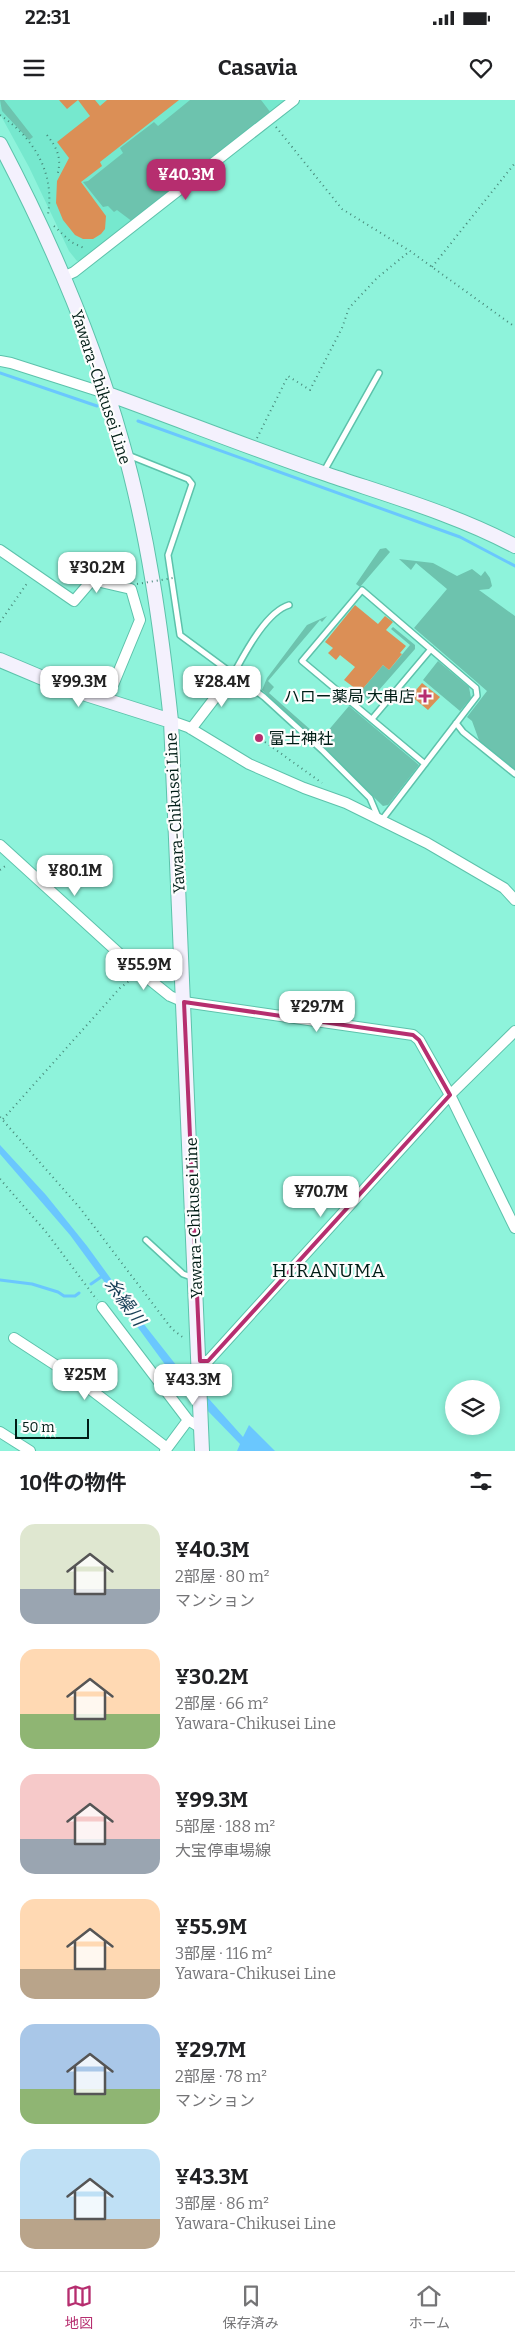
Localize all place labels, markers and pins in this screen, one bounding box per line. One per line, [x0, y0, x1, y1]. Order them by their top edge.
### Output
pin: ¥40.3M [145, 158, 227, 201]
pin: ¥30.2M [56, 552, 138, 594]
pin: ¥99.3M [38, 666, 120, 708]
pin: ¥28.4M [181, 666, 263, 708]
place label: ハロー薬局 大串店 [284, 687, 415, 706]
marker: ハロー薬局 大串店 [419, 690, 431, 702]
place label: 富士神社 [269, 729, 333, 748]
marker: 富士神社 [253, 732, 265, 744]
pin: ¥80.1M [34, 854, 116, 897]
pin: ¥55.9M [103, 948, 185, 991]
pin: ¥29.7M [276, 990, 358, 1033]
pin: ¥70.7M [280, 1176, 362, 1218]
pin: ¥25M [55, 1358, 115, 1401]
pin: ¥43.3M [152, 1364, 234, 1406]

